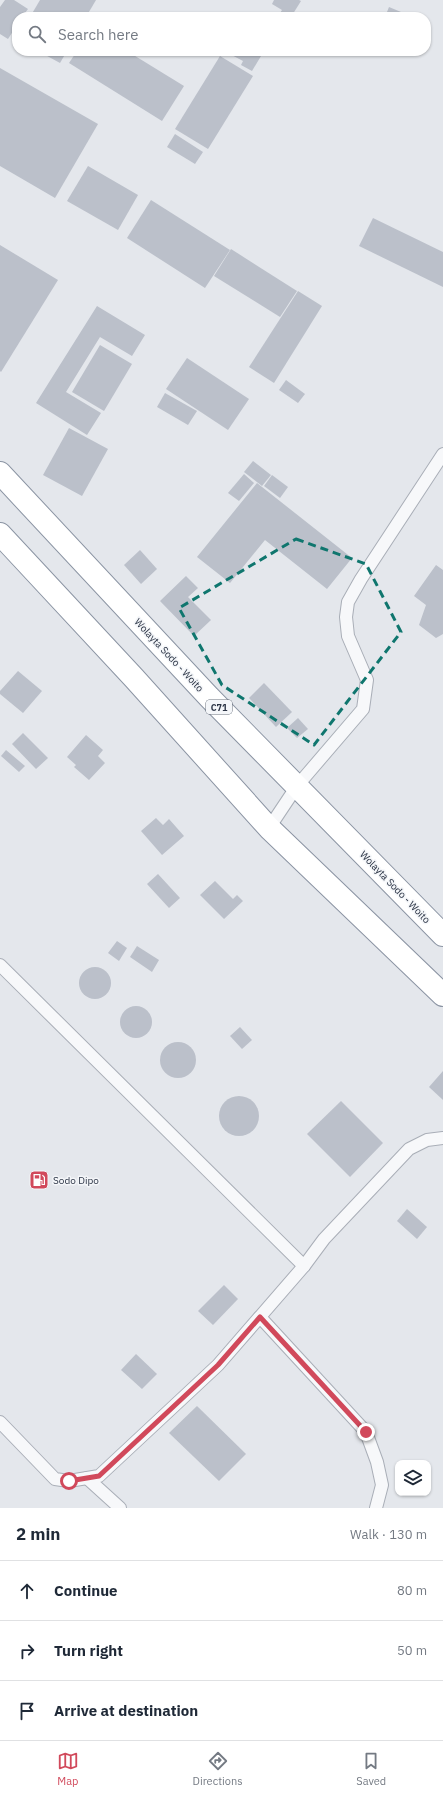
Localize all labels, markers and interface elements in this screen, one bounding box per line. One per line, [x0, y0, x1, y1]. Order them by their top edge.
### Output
search box [12, 12, 431, 56]
icon: search [26, 23, 48, 45]
text: Search here [58, 25, 138, 44]
street label: Wolayta Sodo - Woito [131, 615, 207, 695]
road number: C71 [206, 700, 232, 714]
street label: Wolayta Sodo - Woito [357, 848, 433, 926]
fuel station icon: Sodo Dipo [28, 1169, 50, 1191]
place label: Sodo Dipo [53, 1174, 99, 1187]
route end [357, 1423, 375, 1441]
map controls [395, 1460, 431, 1496]
button: layers [395, 1460, 431, 1496]
route start [60, 1472, 78, 1490]
text: 2 min [16, 1523, 60, 1545]
text: Walk · 130 m [350, 1526, 427, 1543]
icon: ahead [16, 1580, 38, 1602]
text: Continue [54, 1581, 118, 1600]
text: 80 m [397, 1582, 427, 1599]
icon: right [16, 1640, 38, 1662]
text: Turn right [54, 1641, 123, 1660]
text: 50 m [397, 1642, 427, 1659]
icon: arrive [16, 1700, 38, 1722]
text: Arrive at destination [54, 1701, 198, 1720]
tab: Map [57, 1750, 79, 1788]
tab: Directions [193, 1750, 243, 1788]
tab: Saved [356, 1750, 386, 1788]

